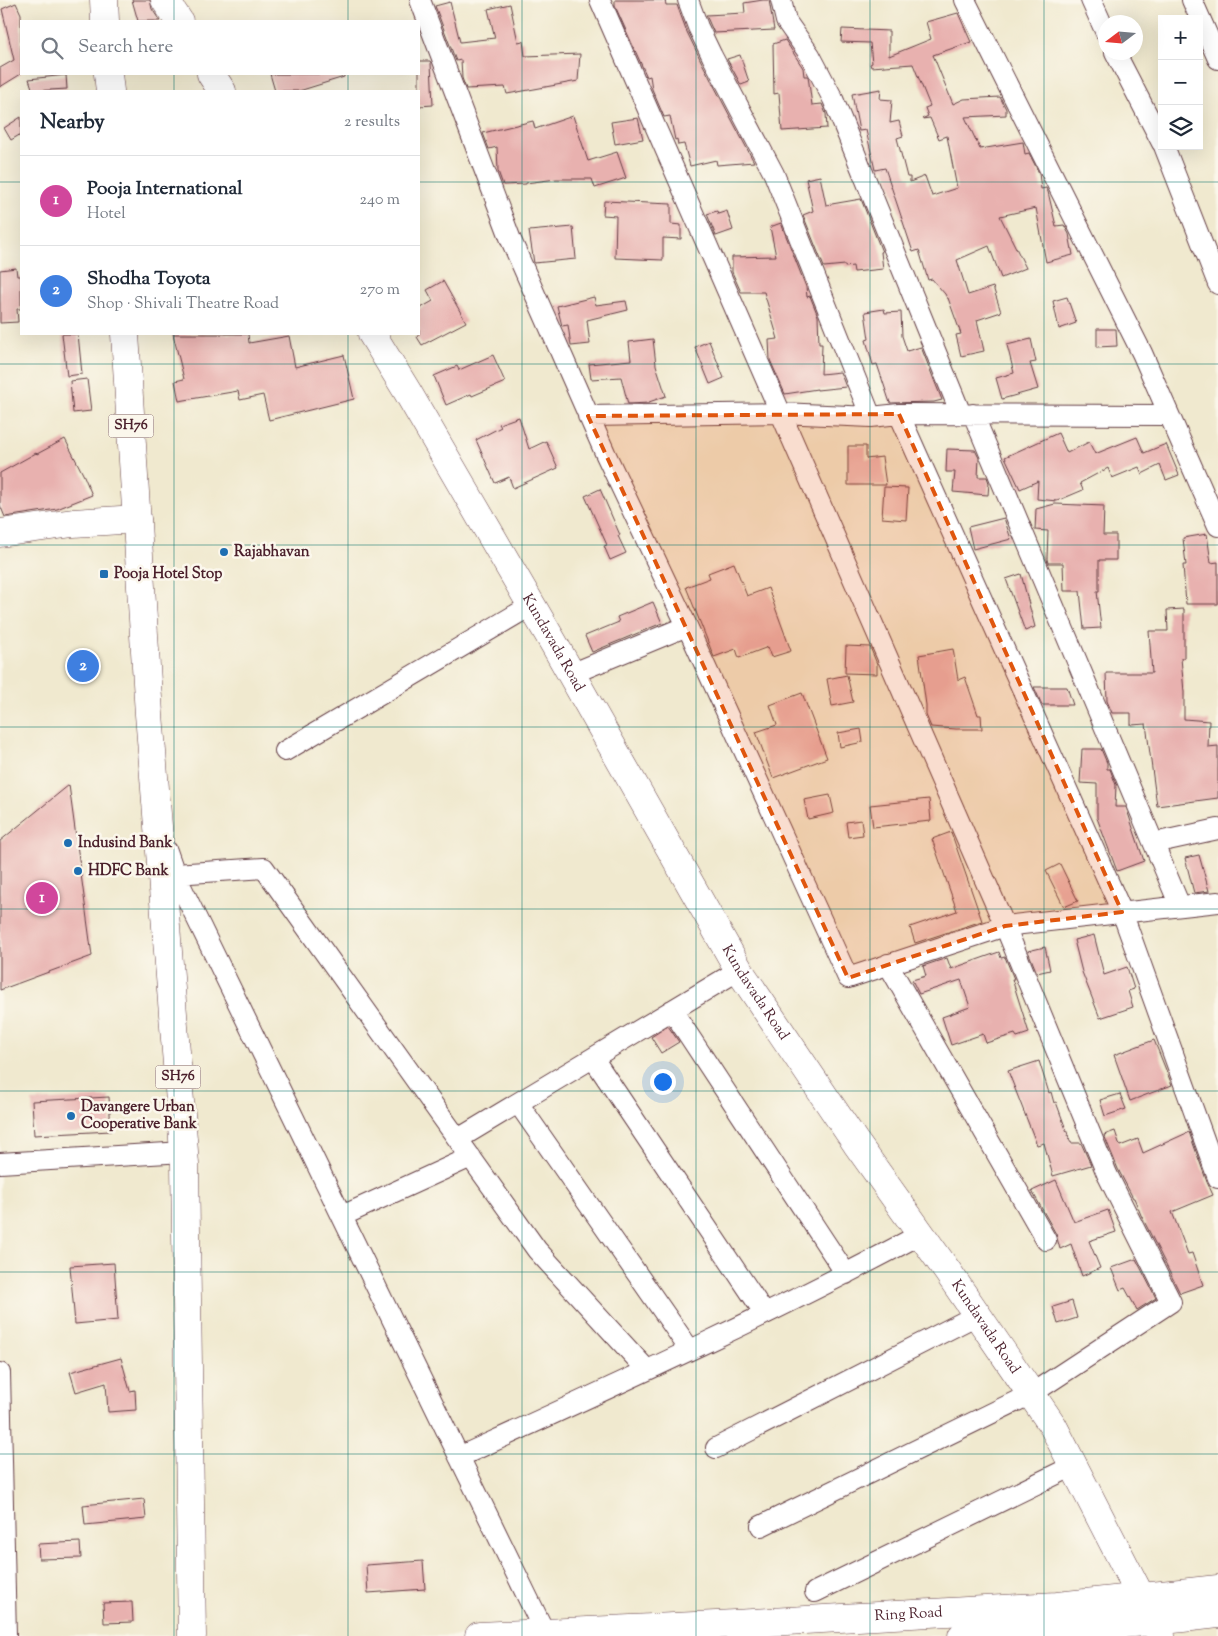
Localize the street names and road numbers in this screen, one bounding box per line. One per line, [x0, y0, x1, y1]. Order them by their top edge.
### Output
road number: SH76 [108, 414, 154, 438]
street label: Kundavada Road [517, 590, 590, 696]
street label: Kundavada Road [716, 941, 794, 1045]
road number: SH76 [156, 1066, 200, 1088]
street label: Kundavada Road [946, 1276, 1025, 1379]
street label: Ring Road [874, 1602, 944, 1627]

